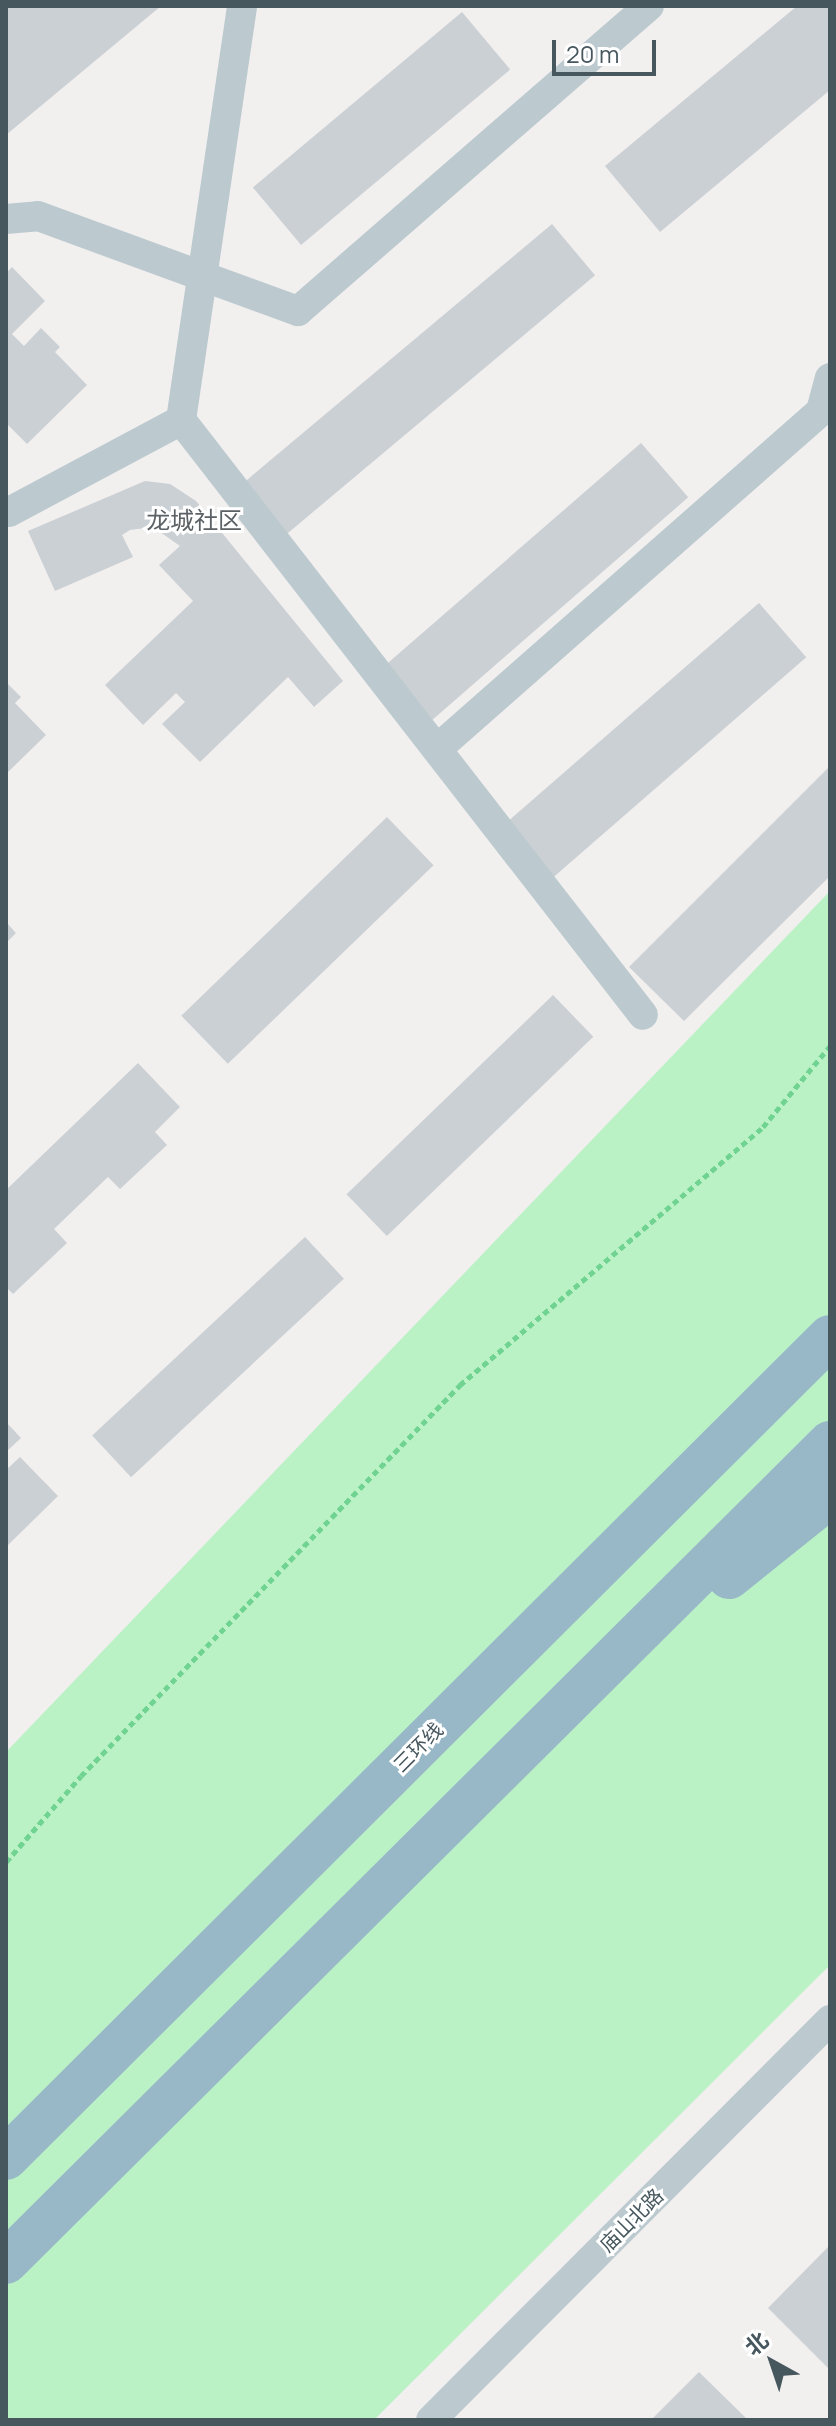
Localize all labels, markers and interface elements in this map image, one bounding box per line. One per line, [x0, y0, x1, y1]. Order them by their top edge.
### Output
scale bar [556, 24, 660, 74]
text: 20 m [566, 37, 619, 70]
district label: 龙城社区 [146, 506, 242, 534]
street label: 三环线 [388, 1717, 448, 1777]
street label: 庙山北路 [594, 2183, 668, 2257]
north arrow [732, 2322, 812, 2402]
text: 北 [738, 2325, 775, 2362]

